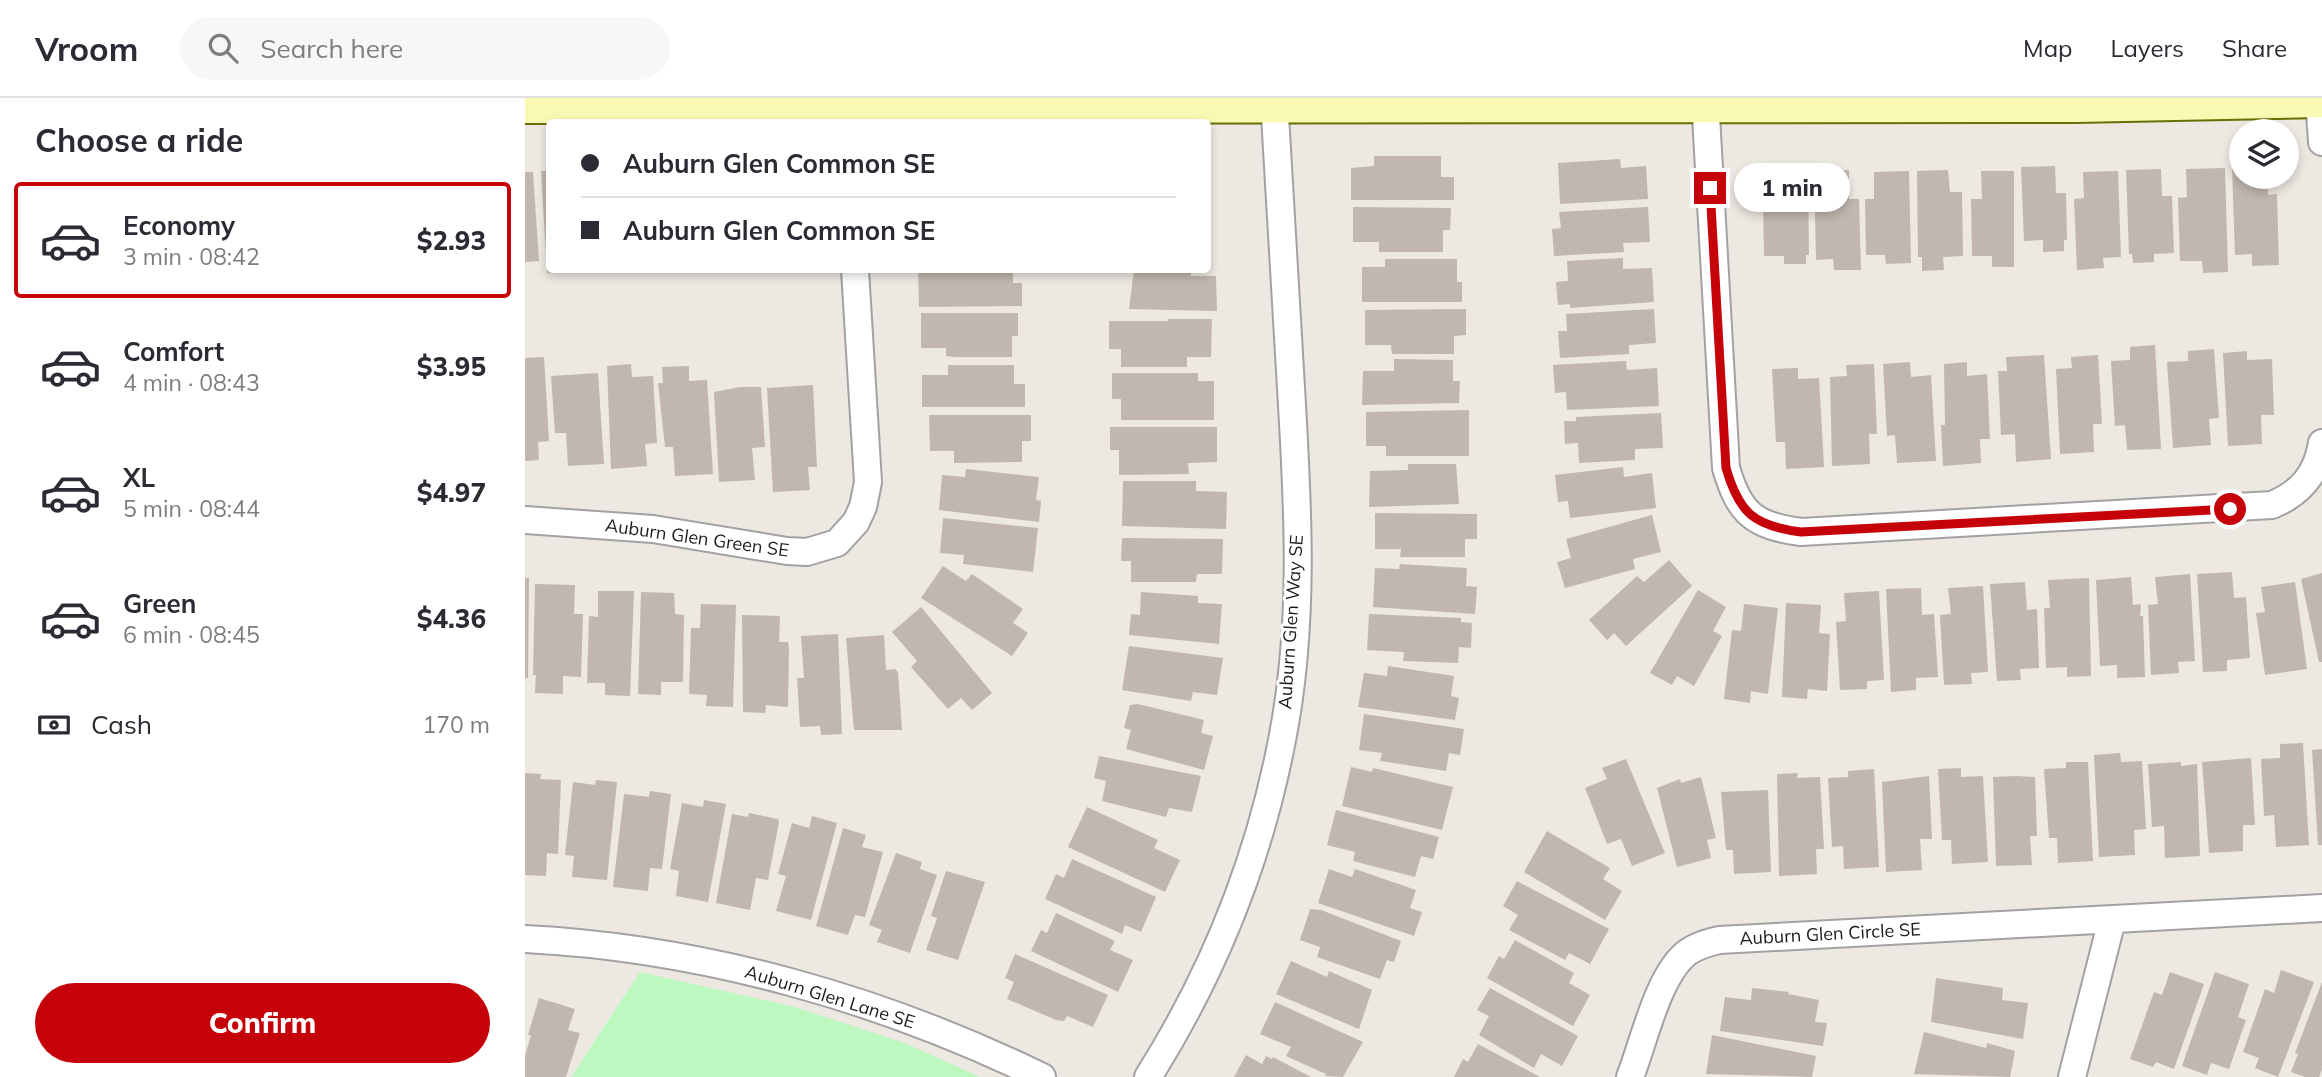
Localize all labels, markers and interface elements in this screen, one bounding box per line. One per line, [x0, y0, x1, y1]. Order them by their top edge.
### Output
search box [180, 17, 670, 80]
text: Vroom [35, 28, 138, 69]
icon: search [204, 29, 242, 67]
text: Search here [260, 32, 403, 65]
text: Map [2023, 33, 2072, 63]
text: Layers [2110, 33, 2184, 63]
text: Share [2222, 33, 2287, 63]
map controls [2229, 119, 2299, 189]
button: layers [2229, 119, 2299, 189]
text: Choose a ride [35, 120, 243, 160]
text: Auburn Glen Common SE [623, 147, 935, 180]
callout: 1 min [1735, 164, 1850, 212]
route end [1694, 172, 1726, 204]
text: 1 min [1761, 173, 1823, 202]
icon: car [39, 209, 102, 272]
text: Economy [123, 209, 235, 242]
text: Auburn Glen Common SE [623, 214, 935, 247]
text: $2.93 [417, 224, 486, 257]
text: 3 min · 08:42 [123, 242, 260, 271]
icon: car [39, 335, 102, 398]
text: Comfort [123, 335, 224, 368]
text: $3.95 [417, 350, 486, 383]
text: 4 min · 08:43 [123, 368, 260, 397]
icon: car [39, 461, 102, 524]
text: XL [123, 461, 155, 494]
text: $4.97 [417, 476, 486, 509]
route start [2214, 493, 2246, 525]
text: 5 min · 08:44 [123, 494, 260, 523]
street label: Auburn Glen Green SE [604, 513, 790, 562]
street label: Auburn Glen Way SE [1273, 534, 1308, 710]
icon: car [39, 587, 102, 650]
text: Green [123, 587, 196, 620]
text: $4.36 [417, 602, 486, 635]
text: 6 min · 08:45 [123, 620, 260, 649]
icon: cash [35, 706, 73, 744]
text: Cash [91, 708, 152, 741]
text: 170 m [422, 710, 490, 739]
street label: Auburn Glen Circle SE [1739, 917, 1921, 950]
street label: Auburn Glen Lane SE [742, 960, 918, 1033]
button: Confirm [35, 983, 490, 1063]

